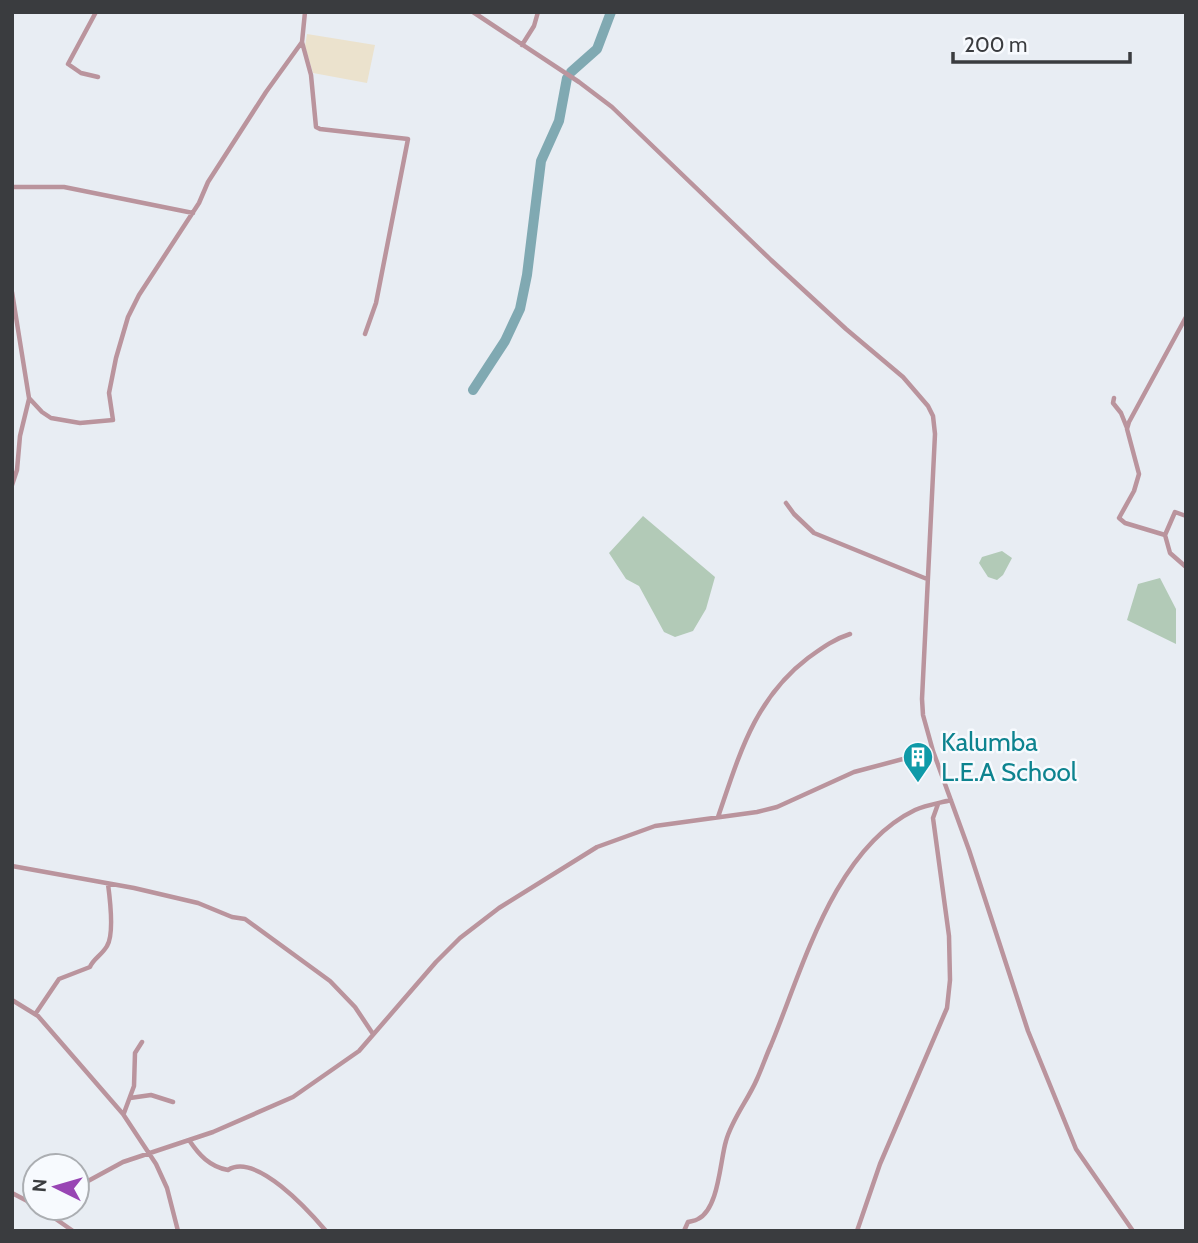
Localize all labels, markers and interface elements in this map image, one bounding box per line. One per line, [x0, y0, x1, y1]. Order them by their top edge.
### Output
scale bar [953, 21, 1130, 65]
text: 200 m [964, 32, 1027, 57]
place label: Kalumba L.E.A School [941, 726, 1077, 788]
building icon: Kalumba L.E.A School [901, 740, 935, 784]
north arrow [21, 1152, 91, 1222]
text: N [28, 1178, 52, 1193]

